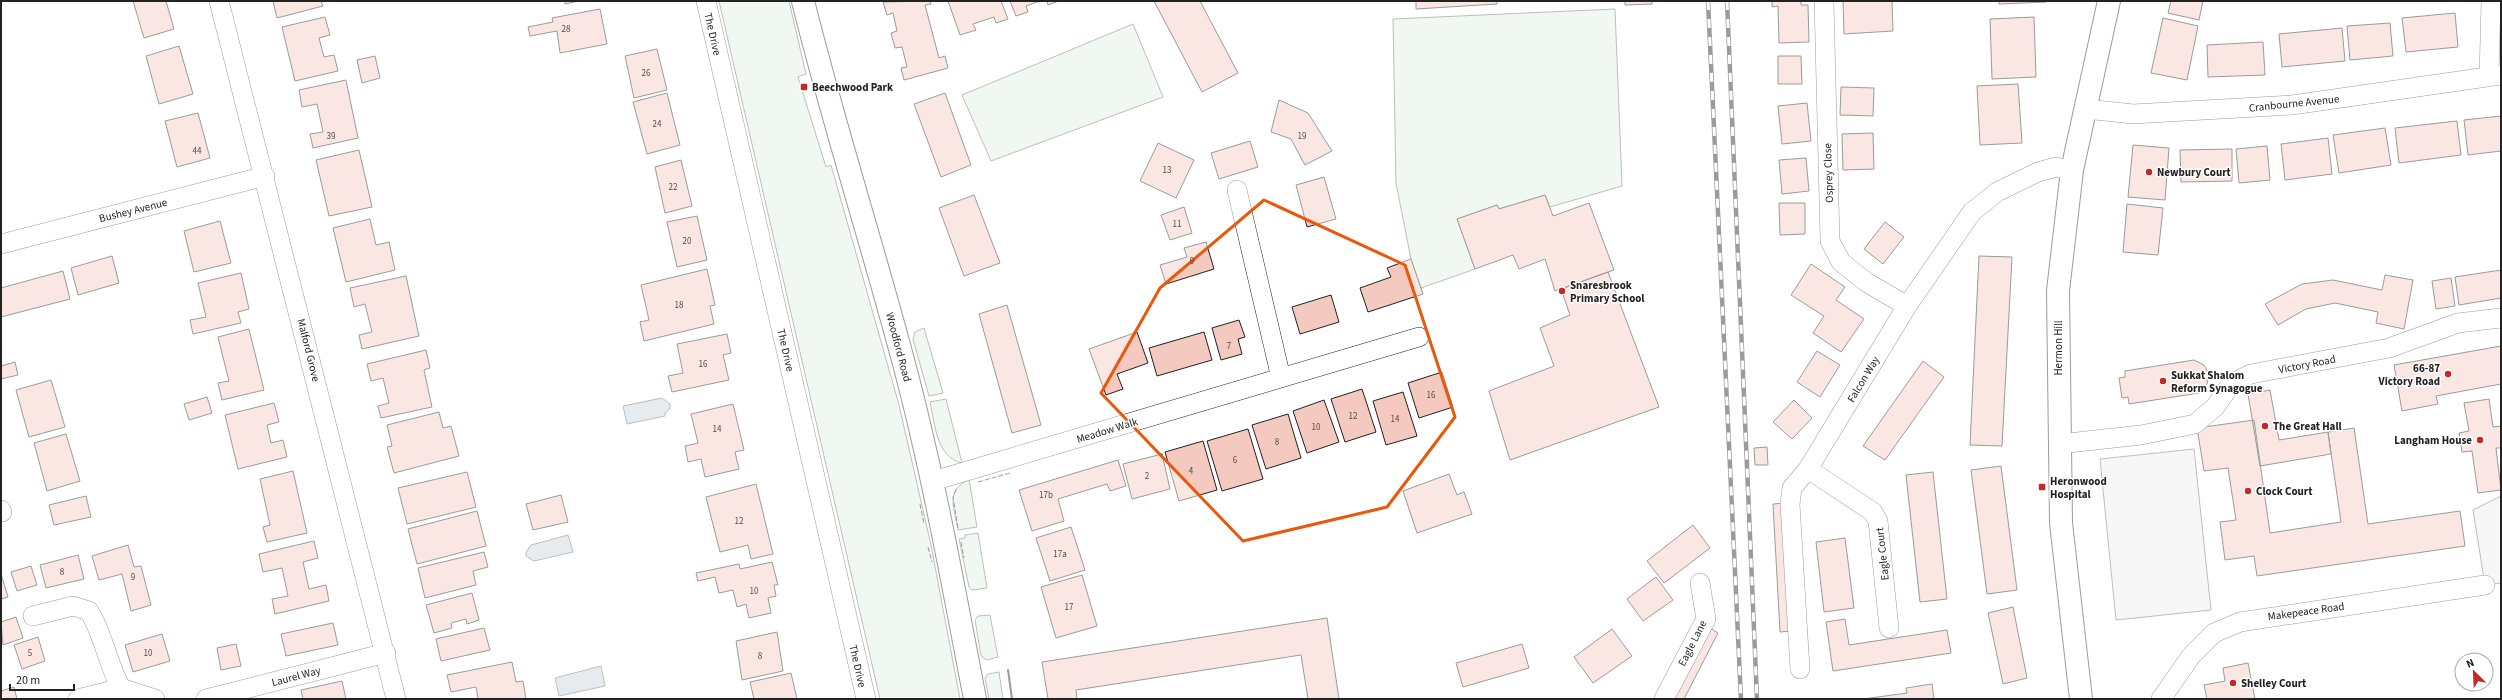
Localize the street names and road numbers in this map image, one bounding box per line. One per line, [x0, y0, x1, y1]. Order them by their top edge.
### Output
street label: The Drive [700, 11, 725, 57]
street label: Cranbourne Avenue [2248, 91, 2341, 116]
street label: Osprey Close [1820, 142, 1837, 203]
street label: Bushey Avenue [97, 195, 169, 226]
street label: Woodford Road [882, 311, 915, 384]
street label: Malford Grove [293, 317, 324, 384]
street label: Hermon Hill [2051, 320, 2066, 376]
street label: The Drive [773, 327, 798, 373]
street label: Victory Road [2277, 352, 2337, 377]
street label: Falcon Way [1844, 353, 1883, 405]
street label: Meadow Walk [1075, 414, 1140, 447]
street label: Eagle Court [1872, 526, 1893, 581]
street label: Makepeace Road [2267, 599, 2345, 624]
street label: Eagle Lane [1674, 617, 1711, 669]
street label: The Drive [845, 643, 870, 689]
street label: Laurel Way [270, 663, 322, 690]

